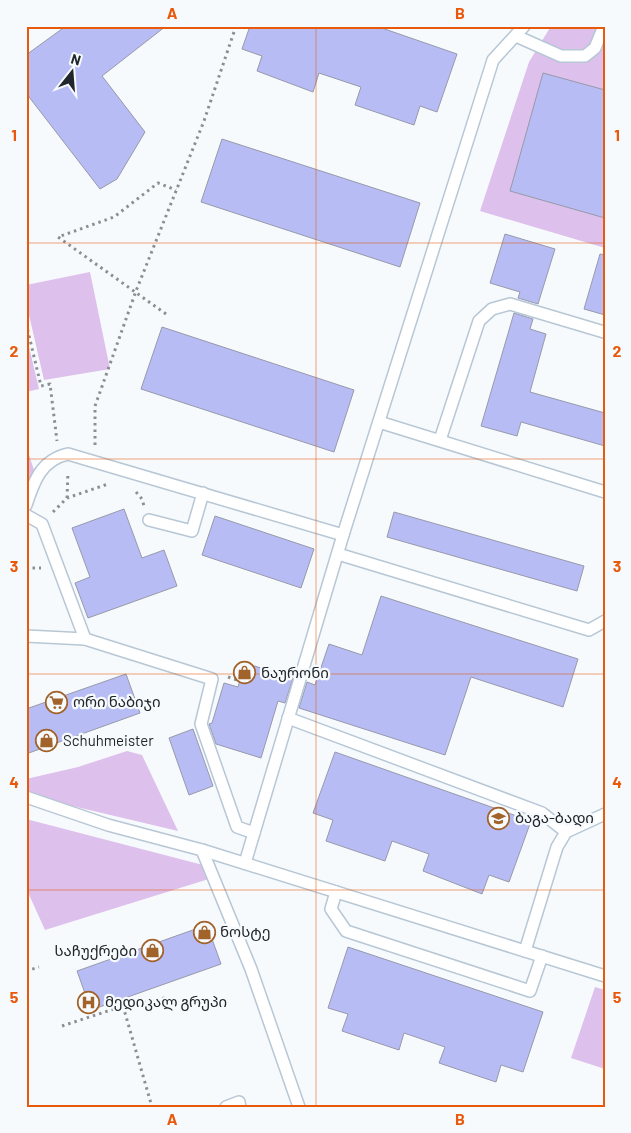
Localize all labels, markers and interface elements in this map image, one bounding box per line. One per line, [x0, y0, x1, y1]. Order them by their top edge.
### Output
text: A [167, 3, 178, 22]
text: B [455, 3, 465, 22]
north arrow [48, 48, 98, 98]
text: N [69, 50, 83, 69]
text: 1 [11, 125, 17, 144]
text: 1 [614, 125, 620, 144]
text: 2 [10, 341, 19, 360]
text: 2 [613, 341, 622, 360]
text: 3 [10, 556, 18, 575]
text: 3 [613, 556, 621, 575]
shop icon: ნაურონი [233, 661, 257, 685]
place label: ნაურონი [261, 663, 329, 682]
supermarket icon: ორი ნაბიჯი [45, 690, 69, 714]
place label: ორი ნაბიჯი [73, 692, 161, 711]
shop icon: Schuhmeister [35, 729, 59, 753]
place label: Schuhmeister [63, 731, 154, 749]
text: 4 [9, 772, 19, 791]
text: 4 [612, 772, 622, 791]
school or university icon: ბაგა-ბადი [487, 806, 511, 830]
place label: ბაგა-ბადი [515, 808, 594, 827]
shop icon: ნოსტე [192, 920, 216, 944]
place label: ნოსტე [220, 922, 271, 941]
shop icon: საჩუქრები [141, 939, 165, 963]
place label: საჩუქრები [54, 941, 137, 960]
text: 5 [10, 987, 19, 1006]
text: 5 [613, 987, 622, 1006]
hospital icon: მედიკალ გრუპი [77, 990, 101, 1014]
place label: მედიკალ გრუპი [105, 992, 227, 1011]
text: A [167, 1109, 178, 1128]
text: B [455, 1109, 465, 1128]

